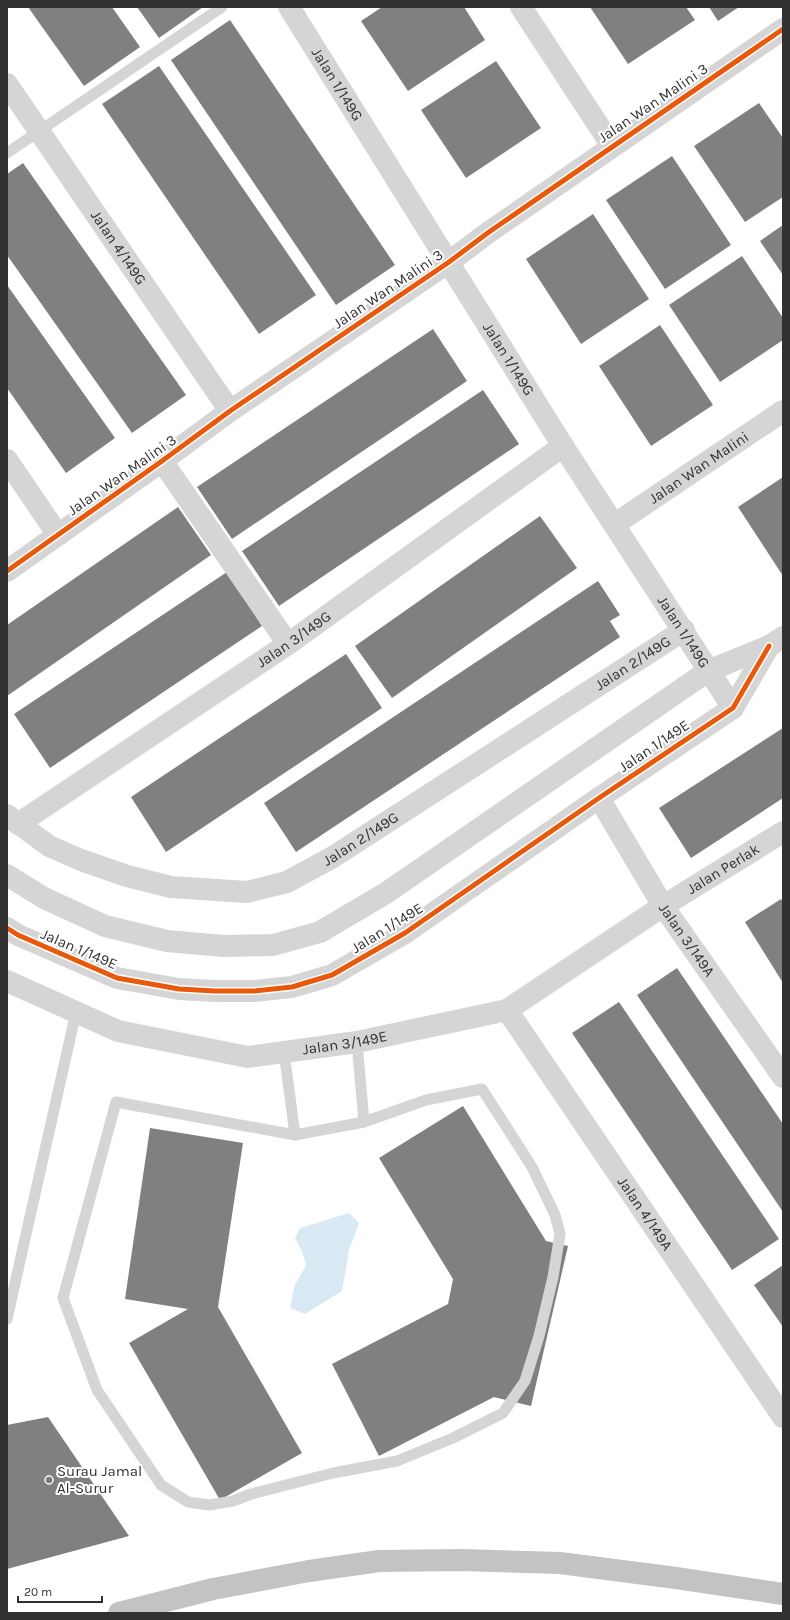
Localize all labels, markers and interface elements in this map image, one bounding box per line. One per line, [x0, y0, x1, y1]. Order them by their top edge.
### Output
street label: Jalan 1/149G [308, 44, 367, 124]
street label: Jalan Wan Malini 3 [595, 60, 711, 146]
street label: Jalan 4/149G [87, 207, 150, 288]
street label: Jalan Wan Malini 3 [330, 246, 446, 332]
street label: Jalan 1/149G [479, 319, 538, 399]
street label: Jalan Wan Malini [645, 428, 752, 508]
street label: Jalan Wan Malini 3 [64, 431, 180, 519]
street label: Jalan 1/149G [654, 592, 714, 671]
street label: Jalan 3/149G [253, 607, 334, 671]
street label: Jalan 2/149G [592, 632, 674, 694]
street label: Jalan 1/149E [615, 716, 693, 776]
street label: Jalan 2/149G [320, 808, 402, 870]
street label: Jalan Perlak [684, 840, 763, 898]
street label: Jalan 1/149E [348, 899, 426, 957]
street label: Jalan 3/149A [655, 900, 719, 980]
street label: Jalan 1/149E [38, 925, 120, 973]
street label: Jalan 3/149E [301, 1027, 389, 1058]
street label: Jalan 4/149A [614, 1173, 677, 1254]
place label: Surau Jamal Al-Surur [57, 1462, 142, 1497]
marker: Surau Jamal Al-Surur [44, 1475, 54, 1485]
scale bar [18, 1578, 102, 1604]
text: 20 m [24, 1585, 52, 1599]

